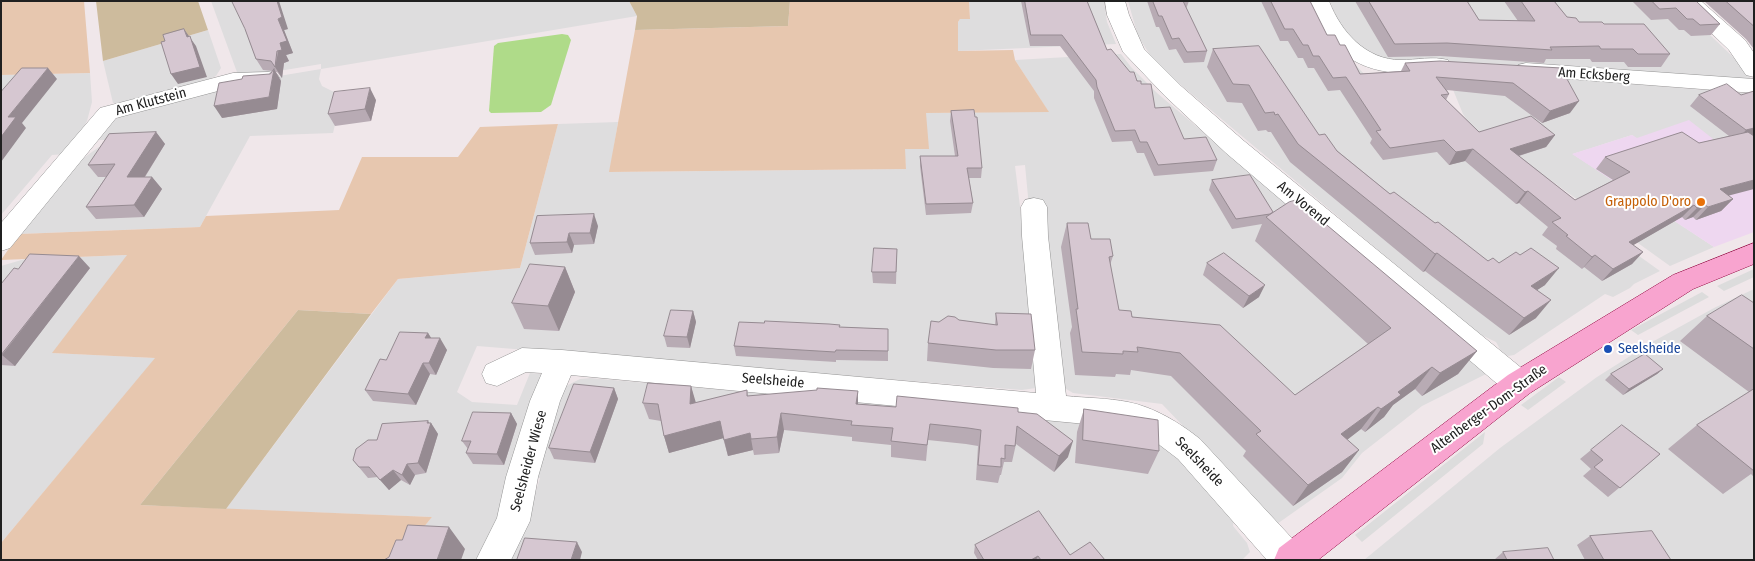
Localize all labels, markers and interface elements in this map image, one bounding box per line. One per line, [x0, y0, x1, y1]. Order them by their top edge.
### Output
street label: Am Ecksberg [1558, 64, 1630, 86]
street label: Am Klutstein [114, 84, 188, 120]
street label: Am Vorend [1274, 178, 1332, 230]
place label: Grappolo D'oro [1605, 194, 1691, 210]
marker: Grappolo D'oro [1695, 196, 1707, 208]
place label: Seelsheide [1618, 341, 1681, 357]
marker: Seelsheide [1602, 343, 1614, 355]
street label: Altenberger-Dom-Straße [1428, 361, 1550, 457]
street label: Seelsheide [741, 370, 805, 392]
street label: Seelsheider Wiese [507, 408, 551, 514]
street label: Seelsheide [1171, 434, 1227, 490]

